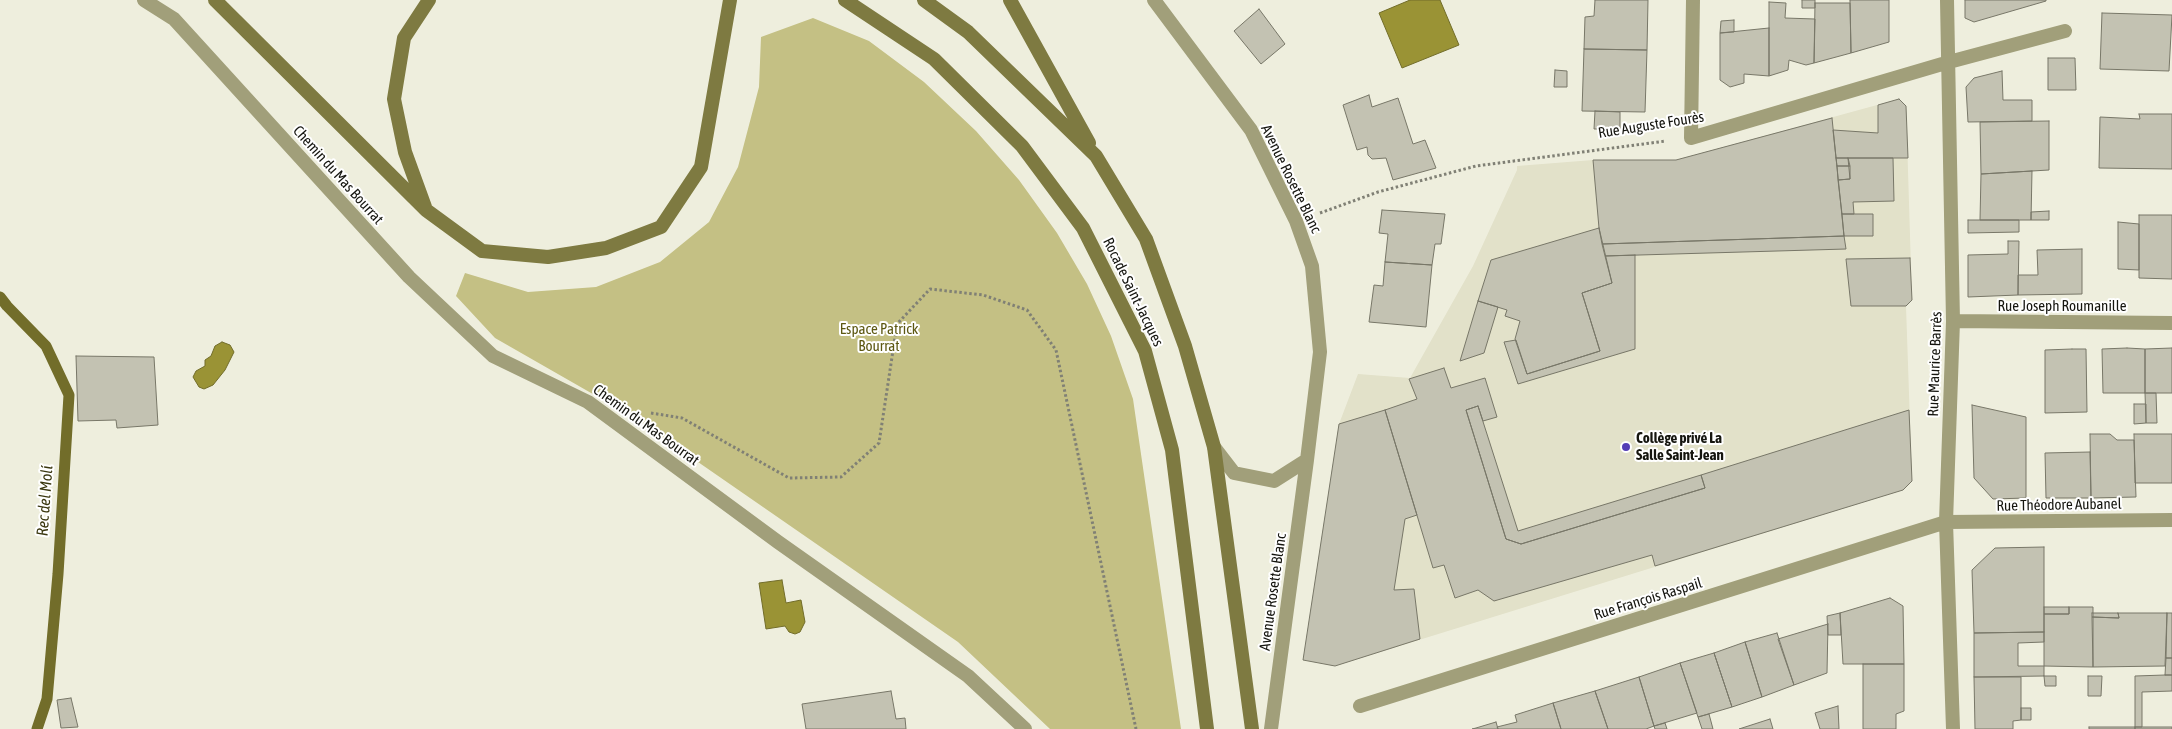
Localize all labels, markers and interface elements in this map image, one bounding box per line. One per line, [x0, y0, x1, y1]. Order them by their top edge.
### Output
street label: Rue Auguste Fourès [1597, 108, 1705, 142]
street label: Chemin du Mas Bourrat [289, 122, 387, 228]
street label: Avenue Rosette Blanc [1257, 122, 1325, 236]
street label: Rocade Saint-Jacques [1099, 235, 1167, 349]
street label: Rue Joseph Roumanille [1998, 297, 2126, 315]
street label: Rue Maurice Barrès [1924, 311, 1946, 417]
park label: Espace Patrick Bourrat [840, 320, 918, 355]
street label: Chemin du Mas Bourrat [590, 381, 702, 469]
place label: Collège privé La Salle Saint-Jean [1636, 429, 1724, 464]
marker: Collège privé La Salle Saint-Jean [1620, 441, 1632, 453]
water label: Rec del Molí [33, 465, 57, 537]
street label: Rue Théodore Aubanel [1996, 495, 2122, 515]
street label: Avenue Rosette Blanc [1256, 532, 1290, 652]
street label: Rue François Raspail [1592, 574, 1704, 624]

